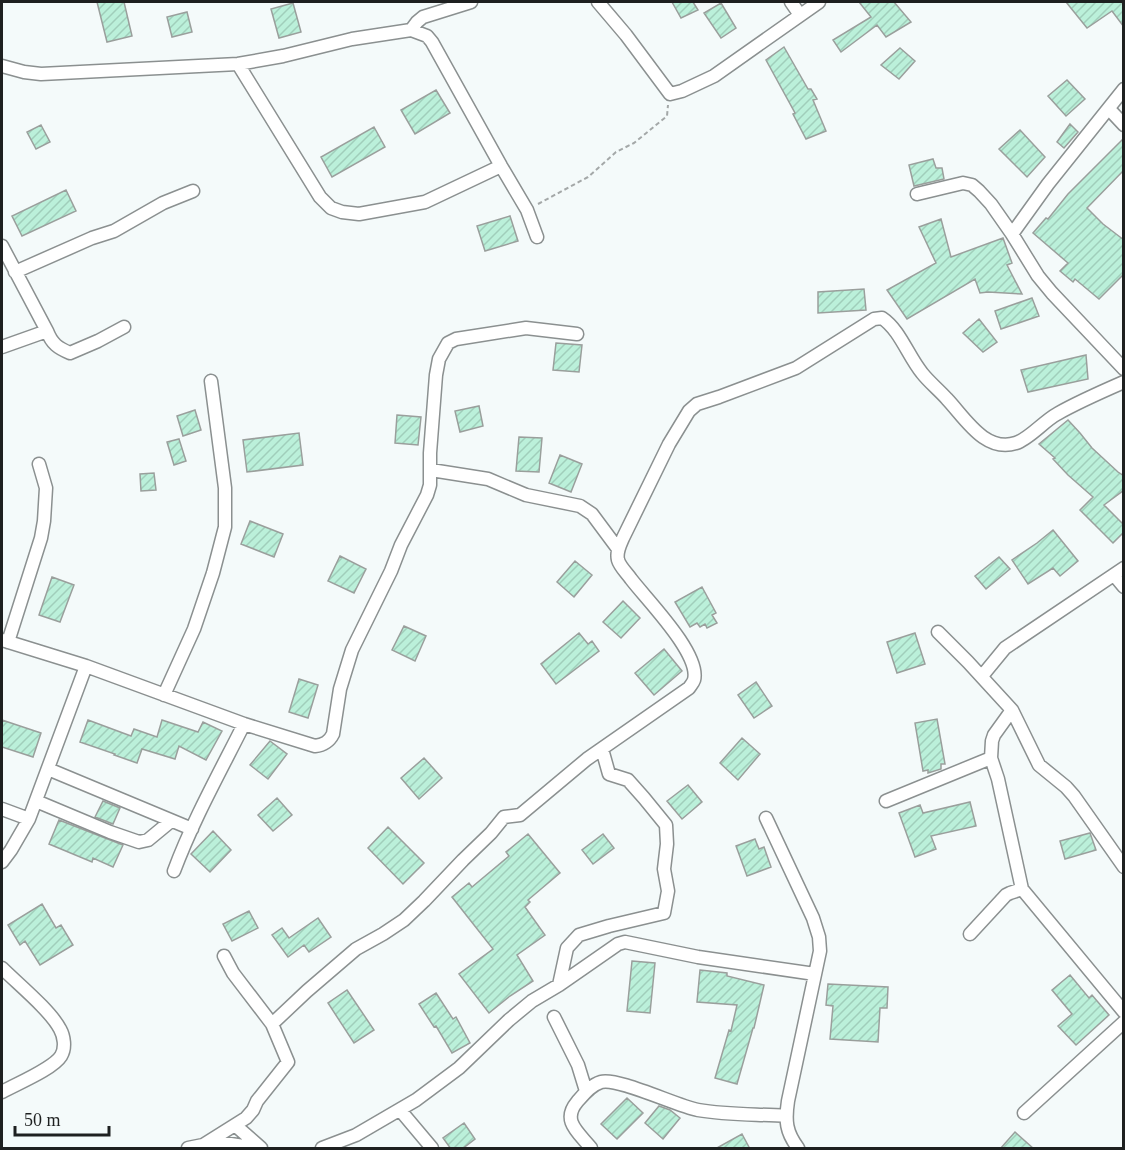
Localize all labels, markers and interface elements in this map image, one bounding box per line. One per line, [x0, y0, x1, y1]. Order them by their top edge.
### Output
scale bar [15, 1099, 110, 1137]
text: 50 m [24, 1110, 61, 1130]

